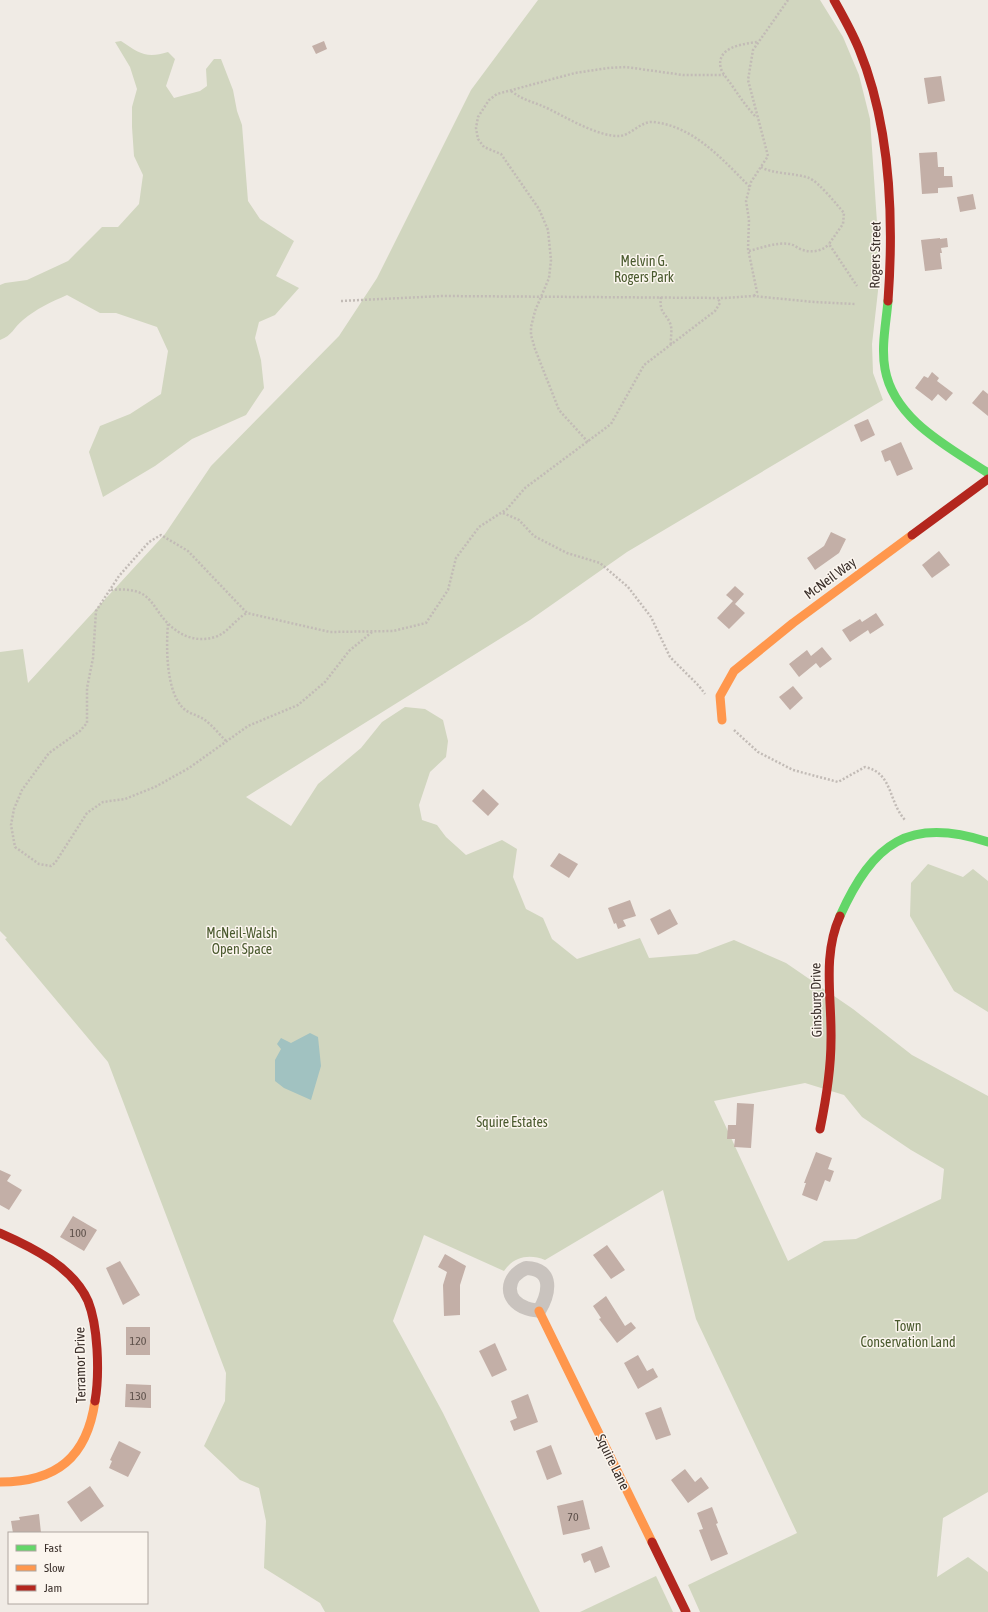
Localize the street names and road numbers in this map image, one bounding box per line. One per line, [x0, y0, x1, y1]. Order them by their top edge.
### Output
street label: Rogers Street [866, 221, 884, 289]
street label: McNeil Way [801, 554, 859, 602]
street label: Ginsburg Drive [807, 963, 825, 1037]
street label: Terramor Drive [71, 1327, 89, 1403]
street label: Squire Lane [593, 1432, 633, 1492]

